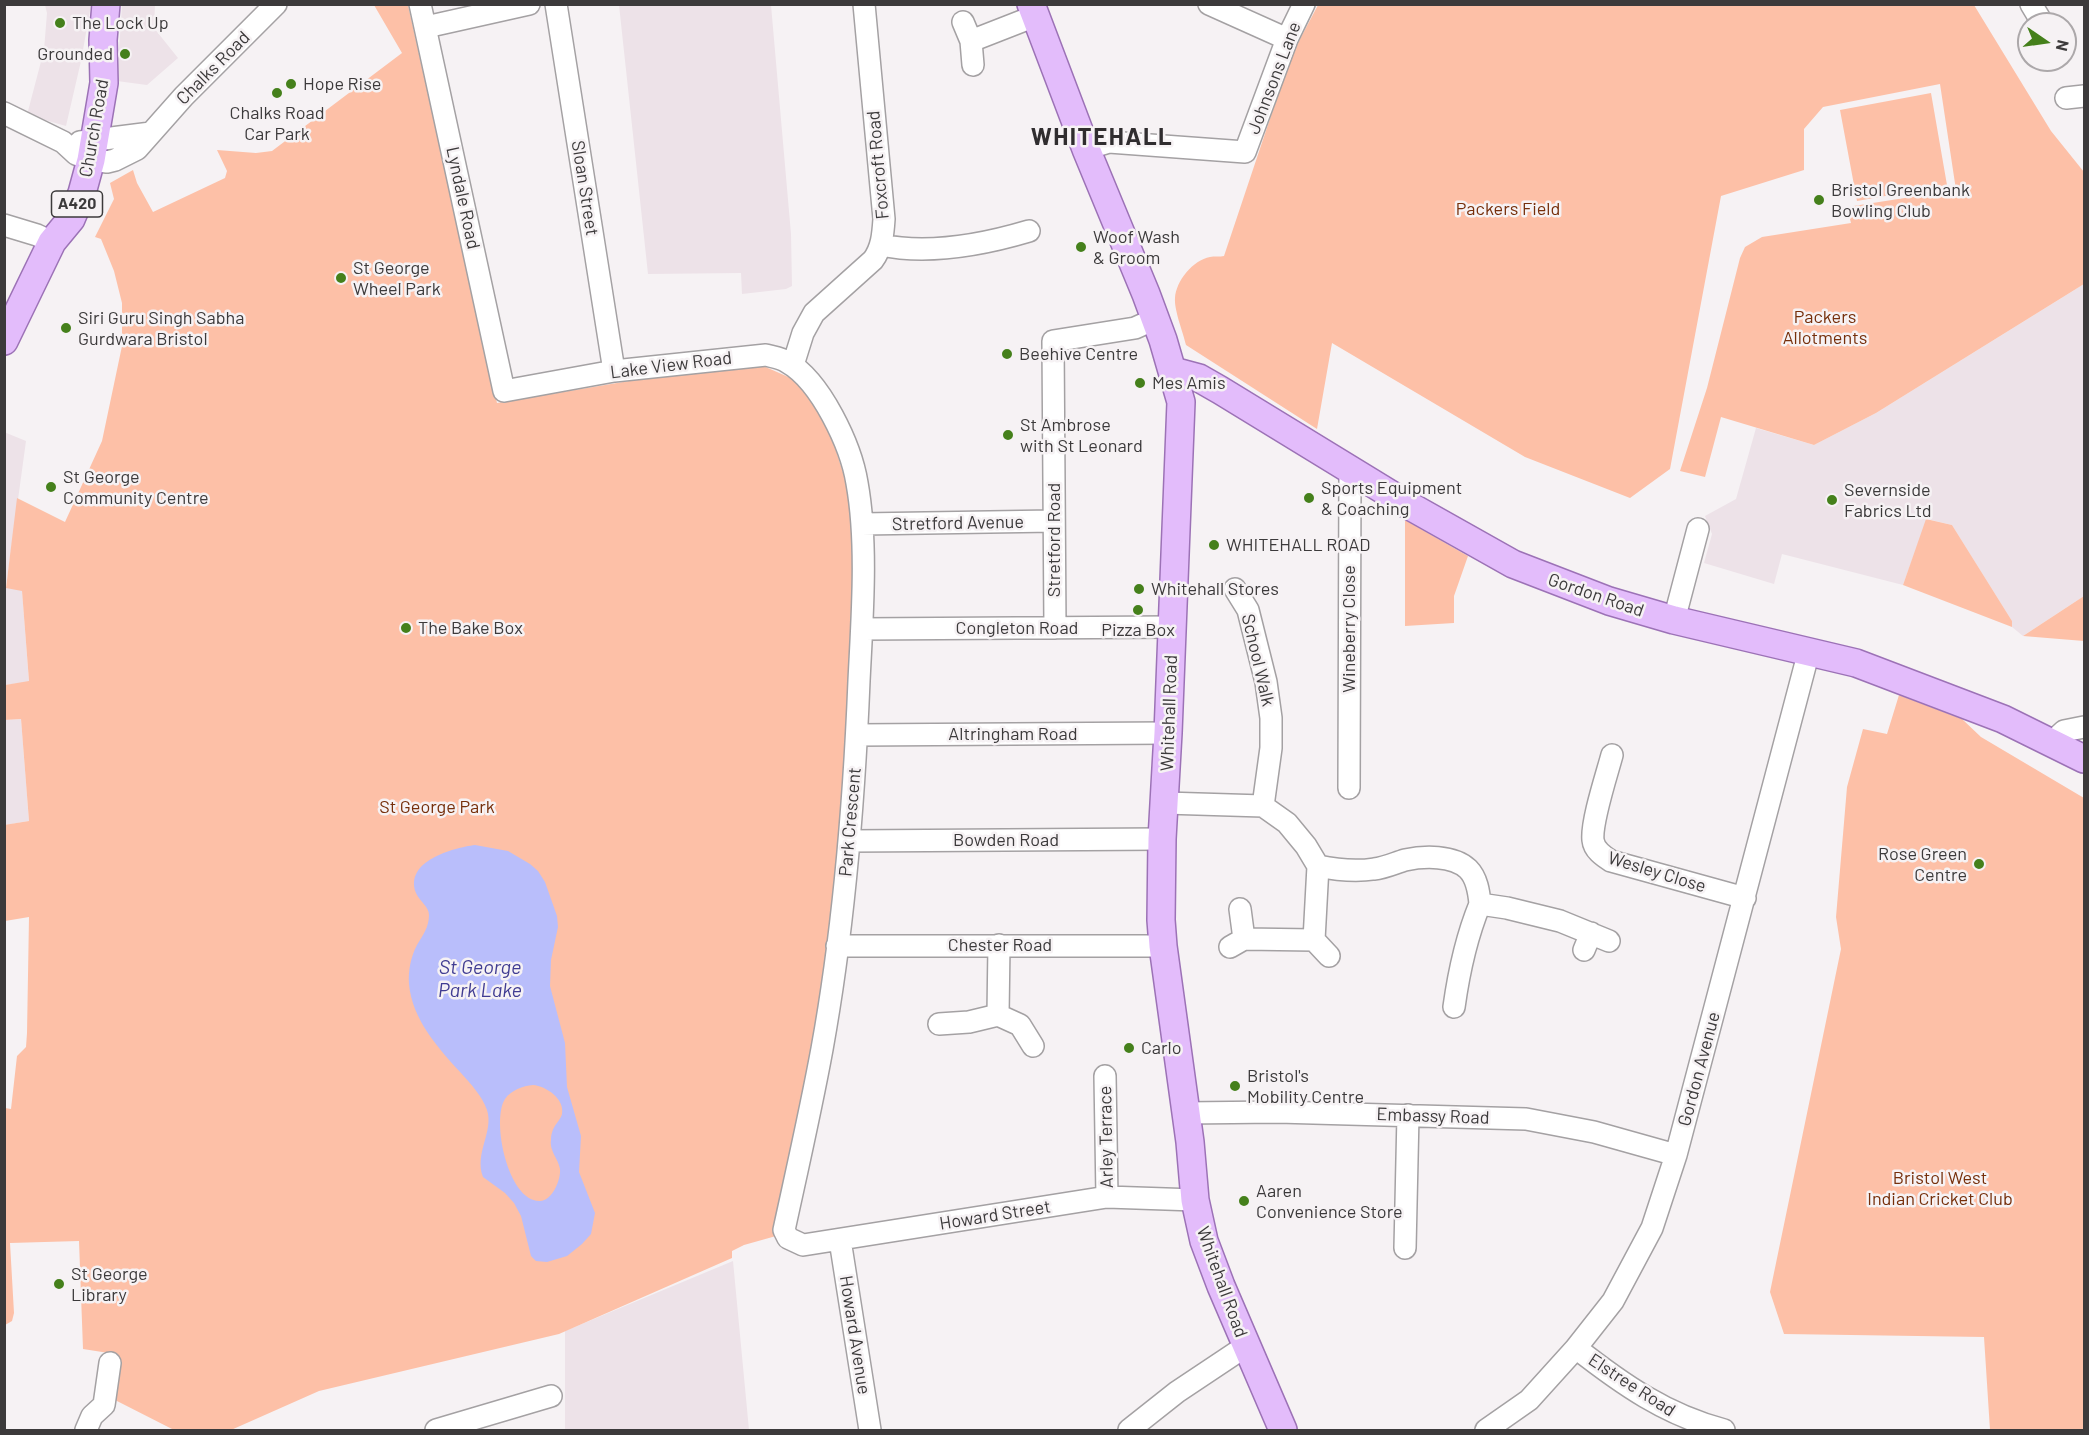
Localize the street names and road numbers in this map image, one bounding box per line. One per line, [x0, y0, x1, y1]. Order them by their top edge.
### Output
street label: Johnsons Lane [1243, 19, 1305, 137]
street label: Chalks Road [172, 27, 254, 109]
street label: Church Road [75, 77, 113, 179]
street label: Foxcroft Road [862, 110, 894, 220]
street label: Sloan Street [567, 139, 603, 237]
street label: Lyndale Road [442, 145, 484, 251]
road number: A420 [52, 191, 103, 217]
street label: Lake View Road [609, 347, 733, 383]
street label: Stretford Road [1043, 483, 1065, 597]
street label: Stretford Avenue [892, 511, 1024, 535]
street label: Wineberry Close [1338, 565, 1360, 693]
street label: Gordon Road [1545, 569, 1647, 621]
street label: School Walk [1237, 612, 1279, 708]
street label: Congleton Road [956, 617, 1078, 639]
street label: Whitehall Road [1156, 654, 1182, 772]
street label: Altringham Road [948, 723, 1078, 745]
street label: Park Crescent [834, 766, 866, 878]
street label: Bowden Road [953, 829, 1059, 851]
street label: Wesley Close [1605, 847, 1709, 897]
street label: Chester Road [948, 934, 1052, 956]
street label: Gordon Avenue [1673, 1009, 1725, 1129]
street label: Arley Terrace [1094, 1086, 1118, 1188]
street label: Embassy Road [1376, 1103, 1490, 1129]
street label: Howard Street [938, 1196, 1052, 1234]
street label: Whitehall Road [1192, 1224, 1252, 1340]
street label: Howard Avenue [835, 1274, 875, 1396]
street label: Elstree Road [1584, 1349, 1680, 1421]

